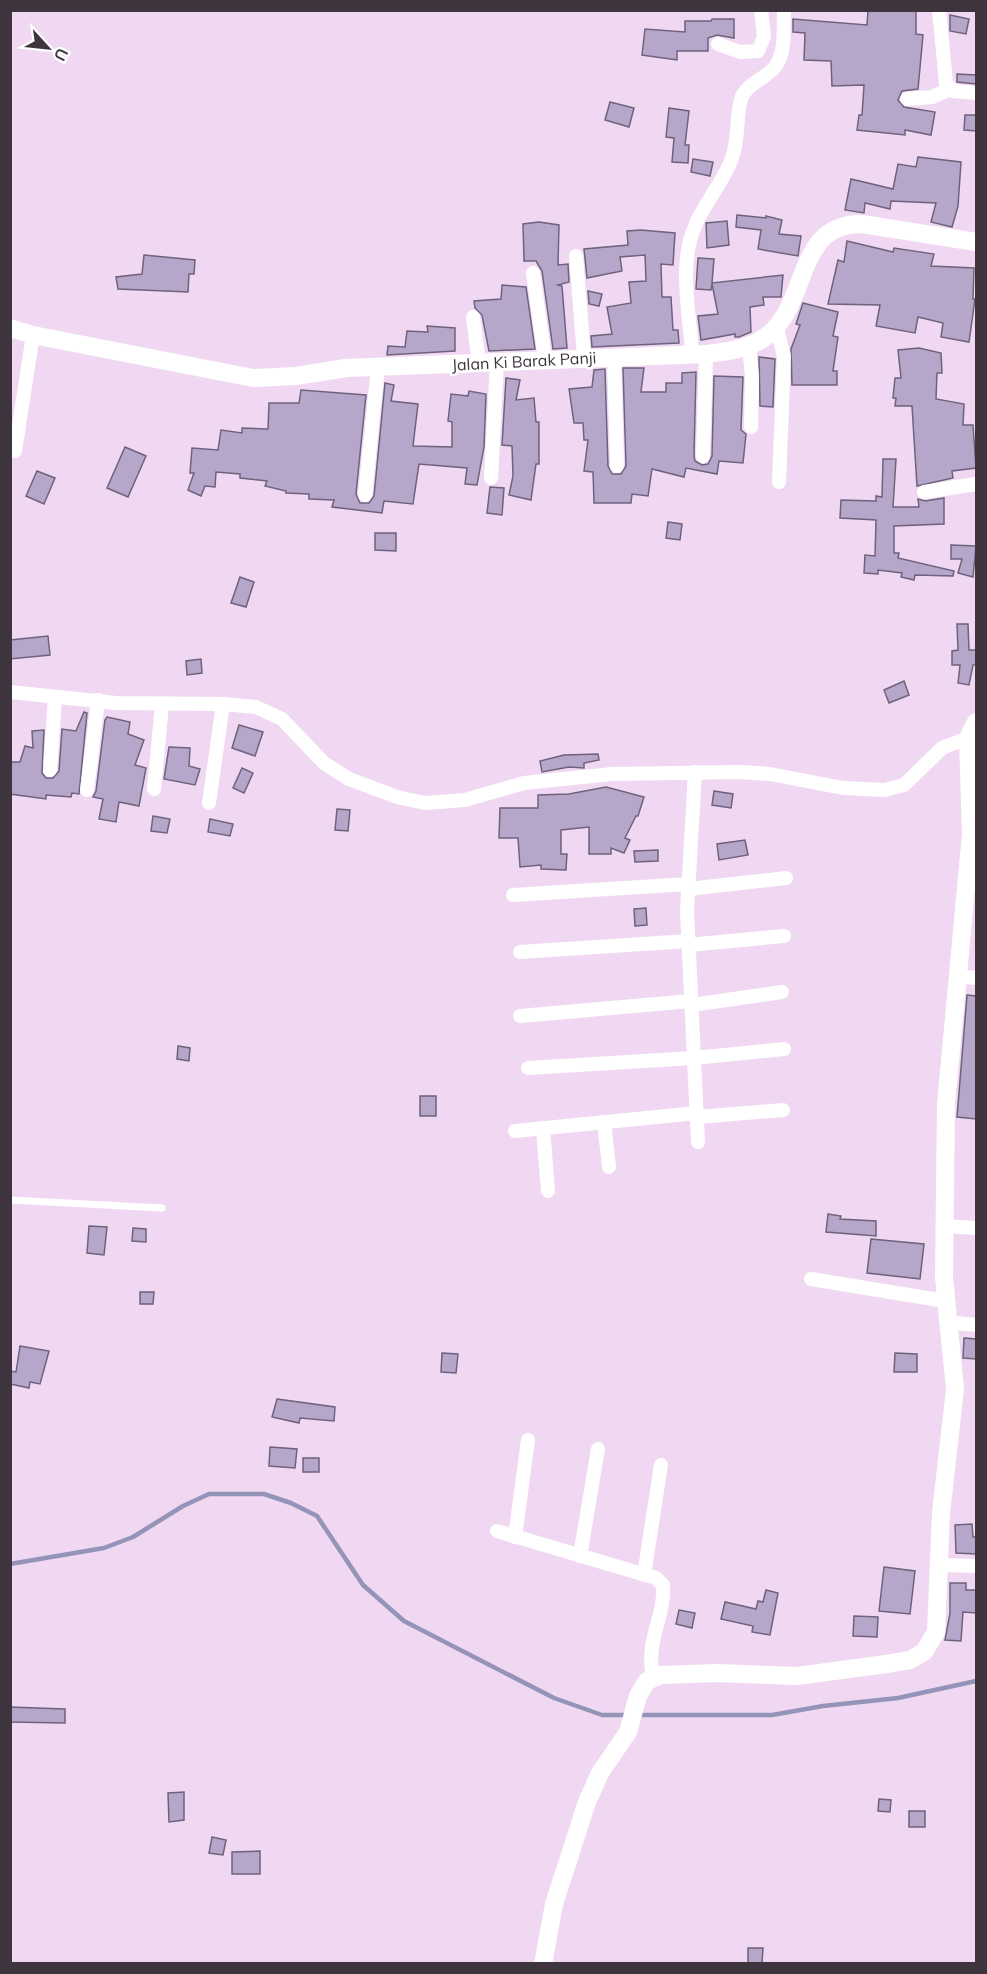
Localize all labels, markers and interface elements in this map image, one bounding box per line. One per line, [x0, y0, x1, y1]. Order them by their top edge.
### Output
north arrow [18, 18, 78, 78]
text: U [50, 45, 73, 65]
street label: Jalan Ki Barak Panji [451, 347, 597, 375]

